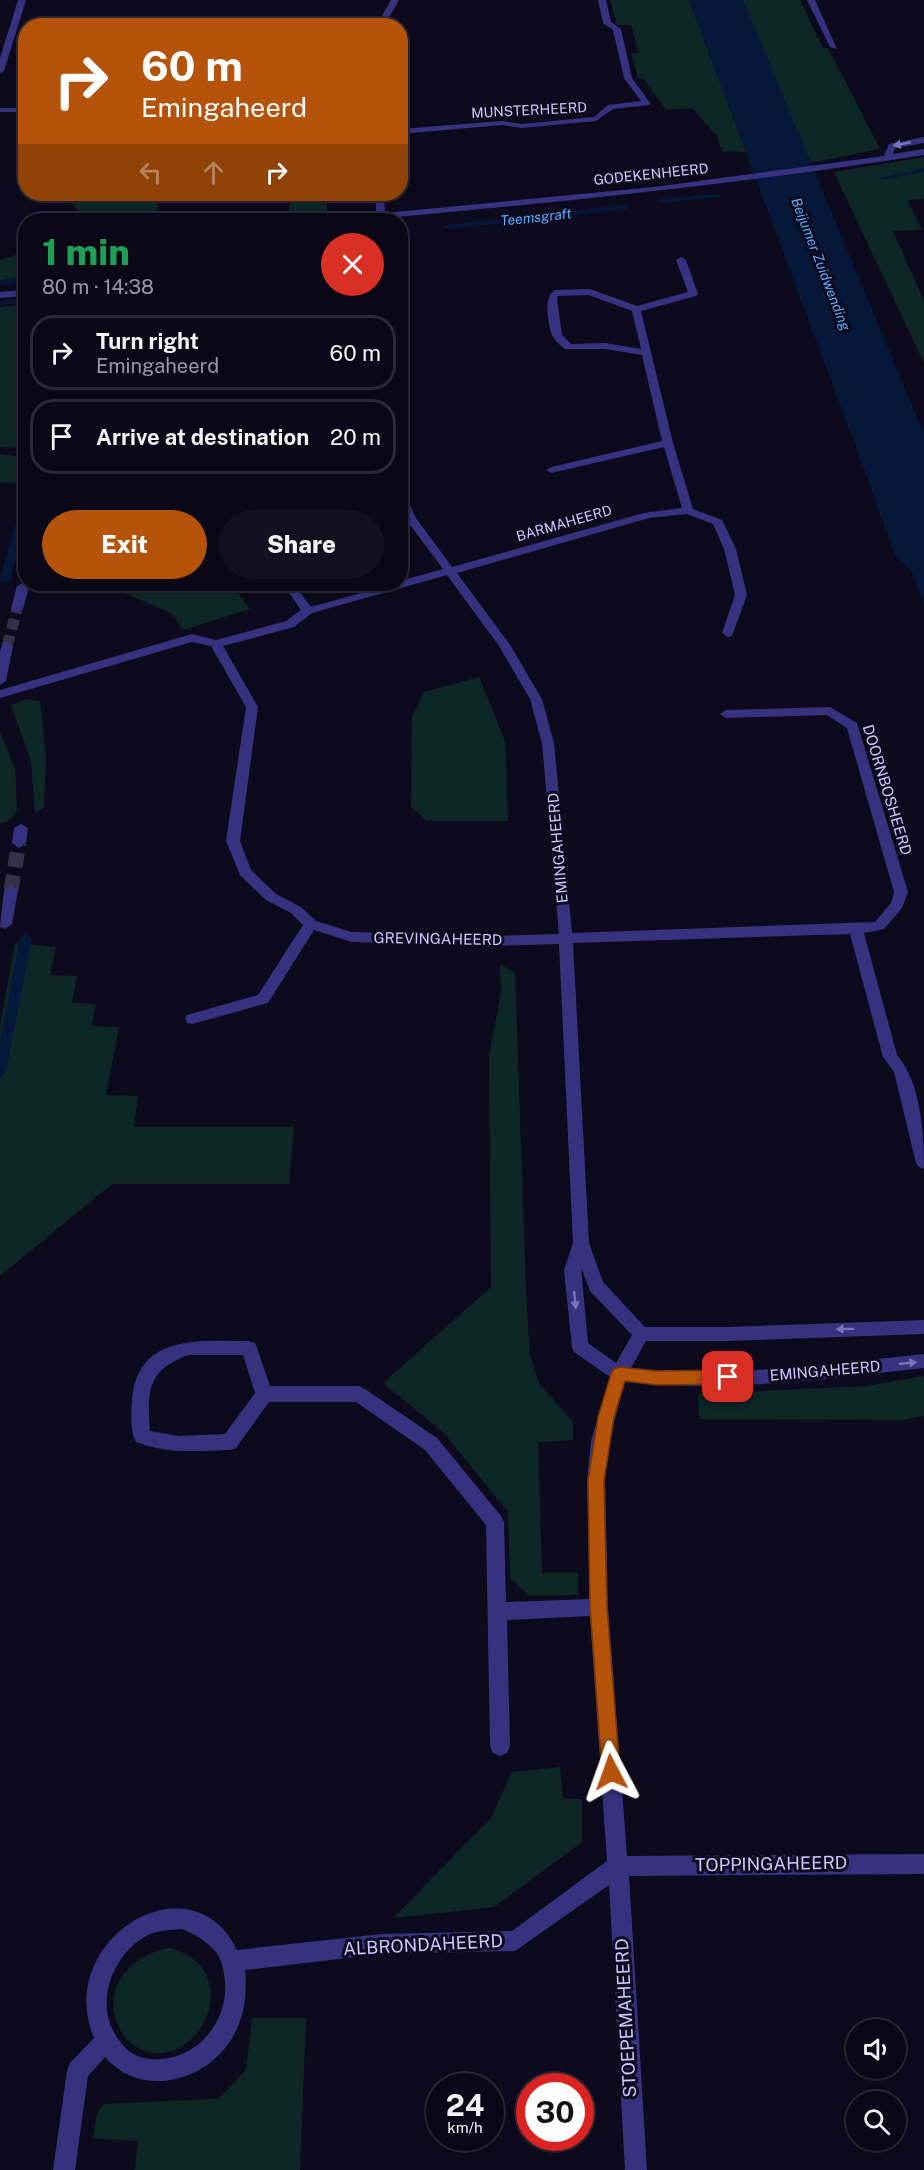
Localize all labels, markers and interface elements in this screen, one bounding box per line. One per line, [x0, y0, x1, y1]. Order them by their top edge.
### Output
text: 60 m [141, 41, 243, 90]
icon: right [42, 42, 120, 120]
text: Emingaheerd [141, 91, 307, 123]
street label: MUNSTERHEERD [471, 99, 587, 121]
one-way arrow [892, 140, 911, 149]
icon: left [134, 156, 167, 189]
icon: ahead [197, 156, 230, 189]
icon: right [260, 156, 293, 189]
street label: GODEKENHEERD [593, 160, 709, 188]
water label: Beijumer Zuidwending [788, 195, 854, 333]
water label: Teemsgraft [500, 205, 573, 229]
text: 1 min [42, 231, 130, 273]
button: close [321, 233, 384, 296]
text: 80 m · 14:38 [42, 275, 154, 299]
text: Turn right [96, 328, 199, 354]
icon: right [45, 336, 78, 369]
text: 60 m [330, 340, 381, 366]
text: Emingaheerd [96, 354, 219, 378]
icon: arrive [45, 420, 78, 453]
text: Arrive at destination [96, 424, 309, 450]
text: 20 m [330, 424, 381, 450]
street label: BARMAHEERD [514, 502, 614, 544]
button: Exit [42, 510, 207, 579]
button: Share [219, 510, 384, 579]
street label: DOORNBOSHEERD [860, 723, 915, 857]
street label: EMINGAHEERD [544, 792, 571, 904]
street label: GREVINGAHEERD [374, 929, 502, 948]
one-way arrow [570, 1291, 580, 1310]
one-way arrow [835, 1324, 854, 1333]
pin [702, 1351, 753, 1402]
street label: EMINGAHEERD [769, 1357, 881, 1384]
one-way arrow [898, 1358, 917, 1368]
icon: arrive [711, 1360, 744, 1393]
position arrow [579, 1740, 643, 1804]
street label: TOPPINGAHEERD [695, 1852, 847, 1875]
street label: ALBRONDAHEERD [343, 1930, 503, 1959]
street label: STOEPEMAHEERD [611, 1938, 640, 2098]
map controls [846, 2019, 906, 2151]
button: sound [846, 2019, 906, 2079]
speed limit sign: 30 [516, 2073, 594, 2151]
text: 24 [446, 2087, 484, 2123]
button: search [846, 2091, 906, 2151]
text: km/h [447, 2119, 483, 2136]

